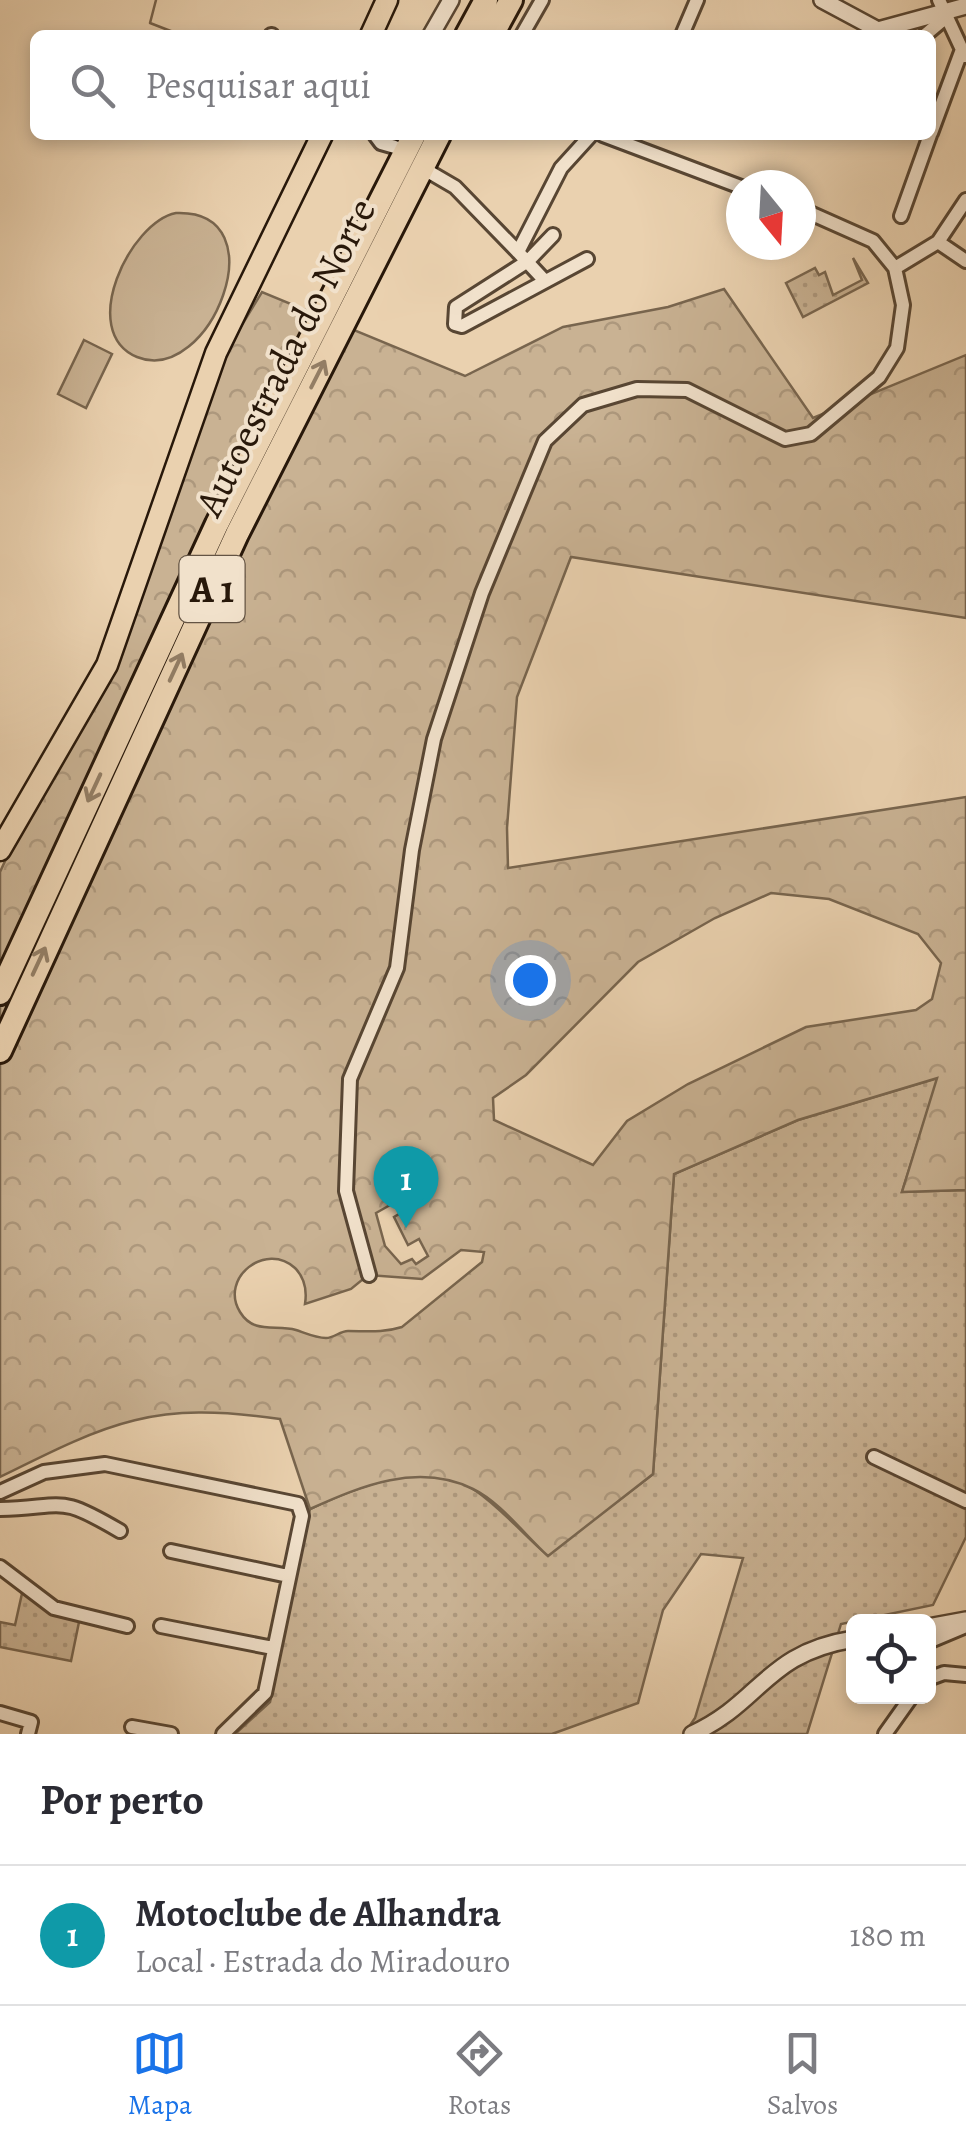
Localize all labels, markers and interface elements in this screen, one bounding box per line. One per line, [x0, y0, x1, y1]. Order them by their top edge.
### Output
search box [30, 30, 936, 140]
icon: search [65, 58, 120, 113]
text: Pesquisar aqui [145, 59, 371, 111]
north arrow [726, 170, 816, 260]
street label: Autoestrada do Norte [181, 189, 389, 526]
one-way arrow [309, 360, 328, 390]
road number: A 1 [180, 556, 244, 622]
one-way arrow [167, 652, 186, 682]
one-way arrow [84, 772, 103, 802]
one-way arrow [30, 947, 49, 977]
your location [505, 955, 556, 1006]
pin: 1 [374, 1146, 438, 1228]
map controls [846, 1614, 936, 1704]
button: locate [846, 1614, 936, 1704]
text: Por perto [40, 1771, 204, 1828]
text: Motoclube de Alhandra [135, 1887, 501, 1939]
text: 1 [67, 1913, 78, 1957]
text: 180 m [850, 1913, 926, 1957]
text: Local · Estrada do Miradouro [135, 1939, 510, 1983]
tab: Mapa [128, 2026, 192, 2124]
tab: Rotas [448, 2026, 511, 2124]
tab: Salvos [767, 2026, 838, 2124]

